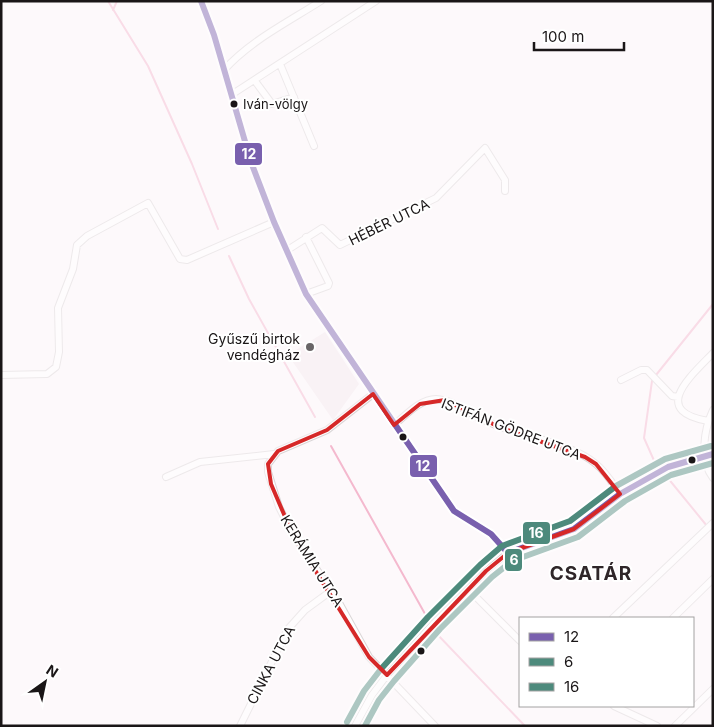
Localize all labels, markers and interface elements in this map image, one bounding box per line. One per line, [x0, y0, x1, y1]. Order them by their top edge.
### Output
scale bar [534, 20, 624, 52]
text: 100 m [542, 27, 584, 46]
place label: Iván-völgy [243, 96, 308, 112]
marker: Iván-völgy [229, 99, 239, 109]
line badge: 12 [234, 142, 263, 166]
text: 12 [242, 145, 257, 162]
street label: HÉBÉR UTCA [346, 194, 432, 248]
place label: Gyűszű birtok vendégház [208, 330, 300, 363]
marker: Gyűszű birtok vendégház [304, 341, 316, 353]
street label: ISTIFÁN GÖDRE UTCA [439, 394, 584, 463]
unlabelled marker [398, 432, 408, 442]
line badge: 12 [409, 454, 438, 478]
unlabelled marker [687, 455, 697, 465]
text: 12 [416, 457, 431, 474]
street label: KERÁMIA UTCA [277, 512, 348, 610]
line badge: 16 [522, 521, 551, 545]
text: 16 [528, 524, 544, 541]
line badge: 6 [504, 548, 523, 572]
text: 6 [509, 551, 519, 568]
district label: CSATÁR [550, 562, 632, 585]
legend [519, 617, 694, 707]
street label: CINKA UTCA [243, 622, 298, 707]
text: 12 [564, 627, 579, 646]
unlabelled marker [416, 646, 426, 656]
text: 6 [564, 652, 573, 671]
north arrow [20, 657, 70, 707]
text: N [43, 661, 61, 681]
text: 16 [564, 677, 579, 696]

